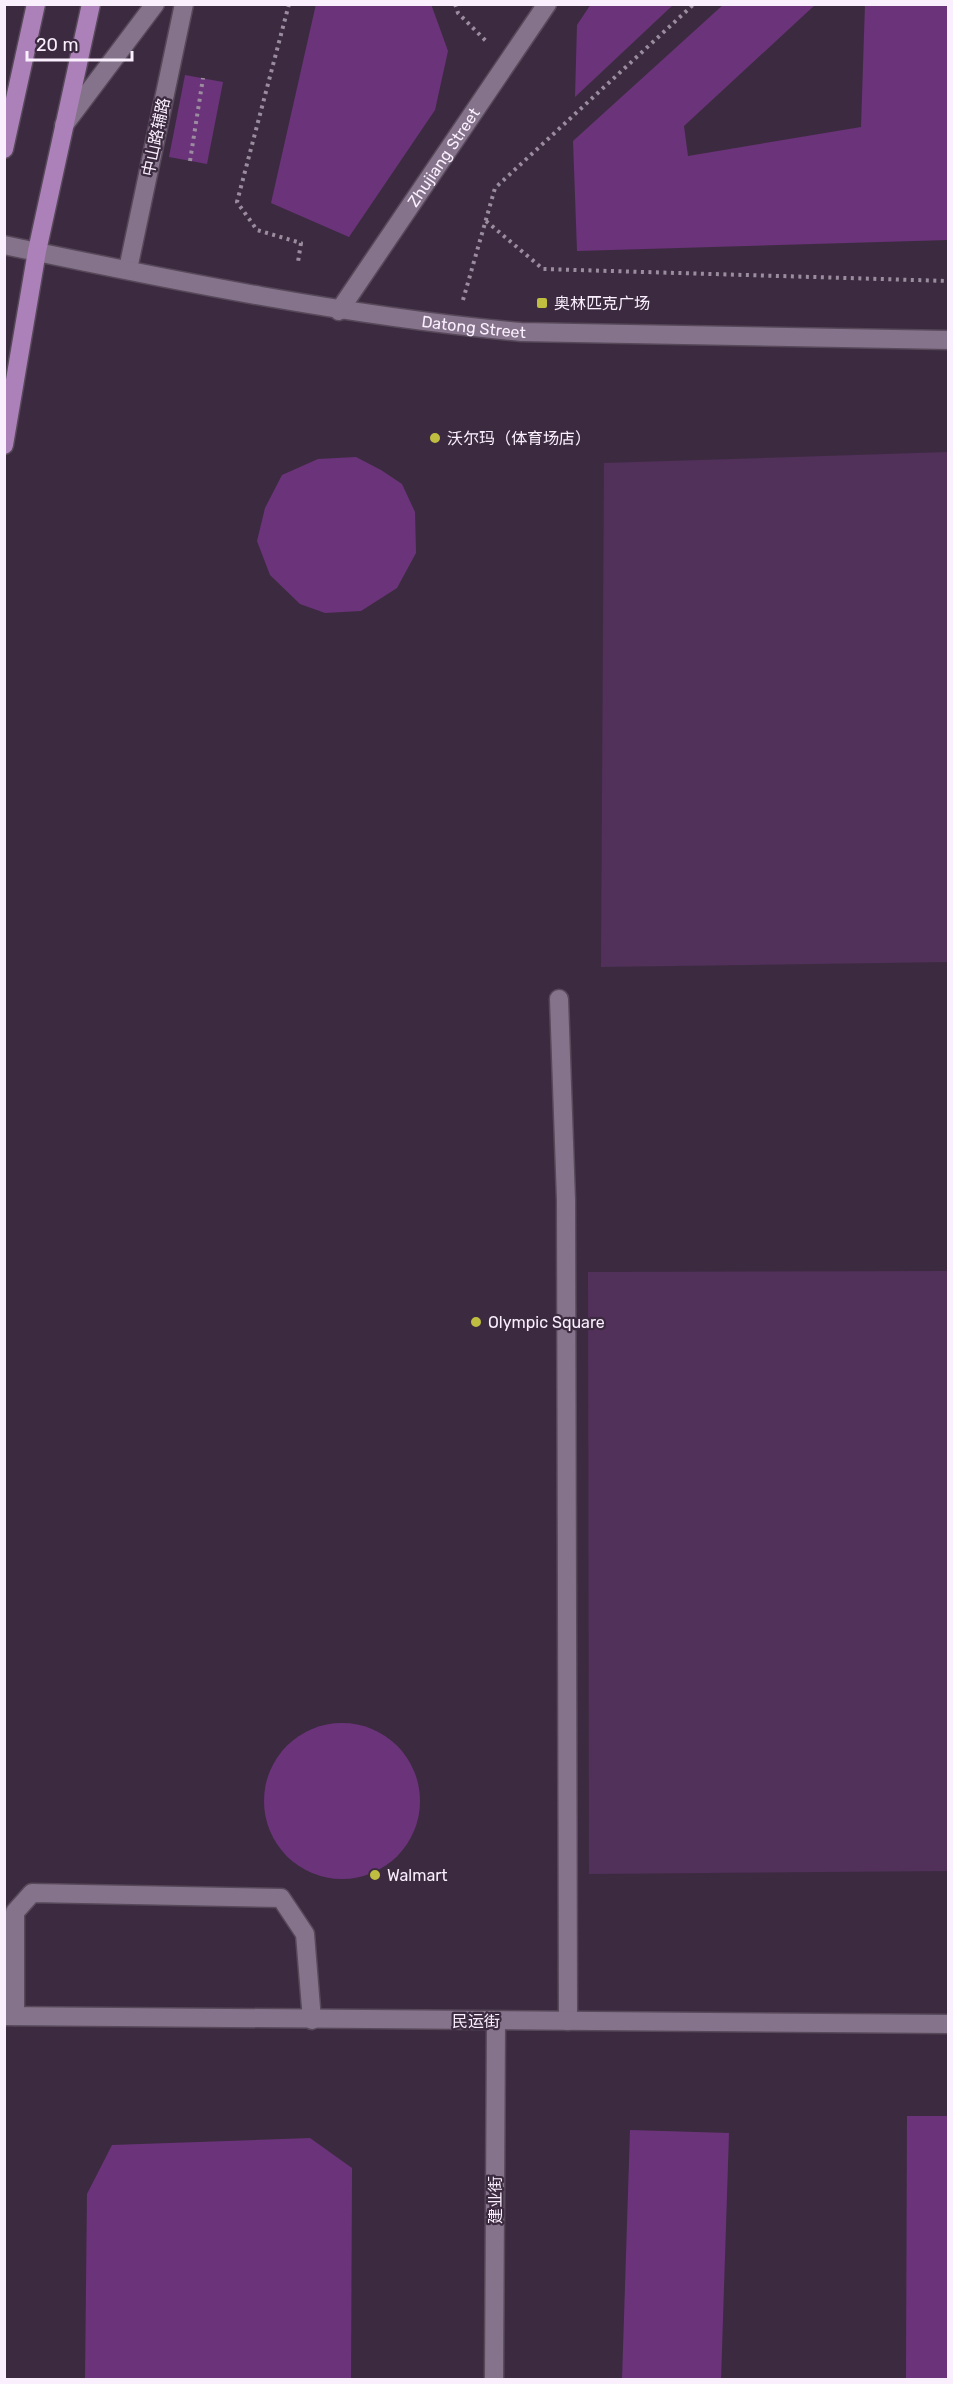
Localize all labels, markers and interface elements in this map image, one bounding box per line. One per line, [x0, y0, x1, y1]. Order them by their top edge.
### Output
scale bar [27, 24, 132, 62]
text: 20 m [36, 34, 78, 56]
street label: 中山路辅路 [138, 96, 174, 178]
street label: Zhujiang Street [403, 104, 484, 210]
place label: 奥林匹克广场 [554, 294, 650, 313]
marker: 奥林匹克广场 [535, 296, 549, 310]
street label: Datong Street [420, 311, 526, 342]
place label: 沃尔玛（体育场店） [447, 429, 591, 448]
marker: 沃尔玛（体育场店） [428, 431, 442, 445]
place label: Olympic Square [488, 1313, 605, 1332]
marker: Olympic Square [469, 1315, 483, 1329]
place label: Walmart [387, 1866, 448, 1885]
marker: Walmart [368, 1868, 382, 1882]
street label: 民运街 [452, 2012, 500, 2031]
street label: 建业街 [486, 2176, 505, 2224]

